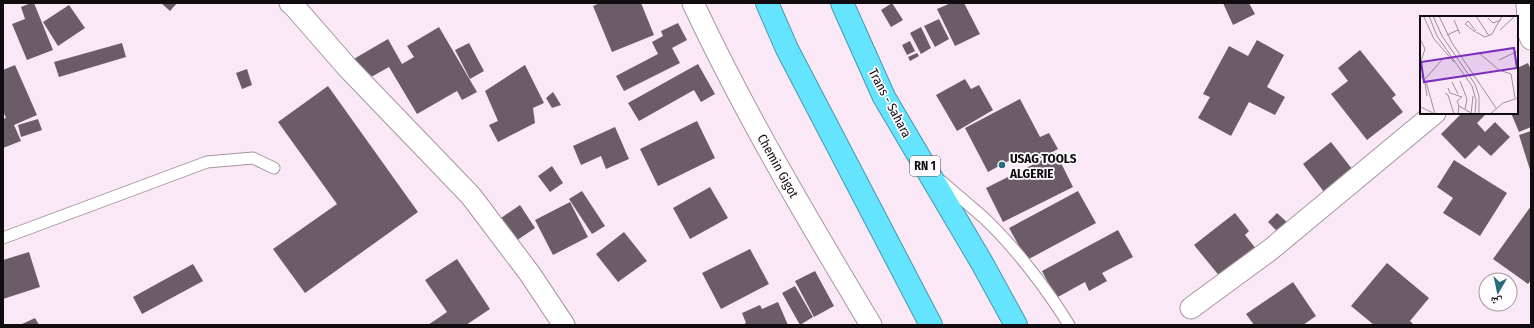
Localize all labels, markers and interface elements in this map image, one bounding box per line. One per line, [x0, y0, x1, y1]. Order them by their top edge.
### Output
inset map [1420, 16, 1518, 114]
street label: Trans - Sahara [866, 66, 914, 140]
street label: Chemin Gigot [754, 131, 802, 201]
place label: USAG TOOLS ALGERIE [1009, 151, 1077, 181]
road number: RN 1 [910, 156, 940, 176]
marker: USAG TOOLS ALGERIE [997, 160, 1007, 170]
north arrow [1478, 272, 1518, 312]
text: ش [1489, 293, 1503, 309]

